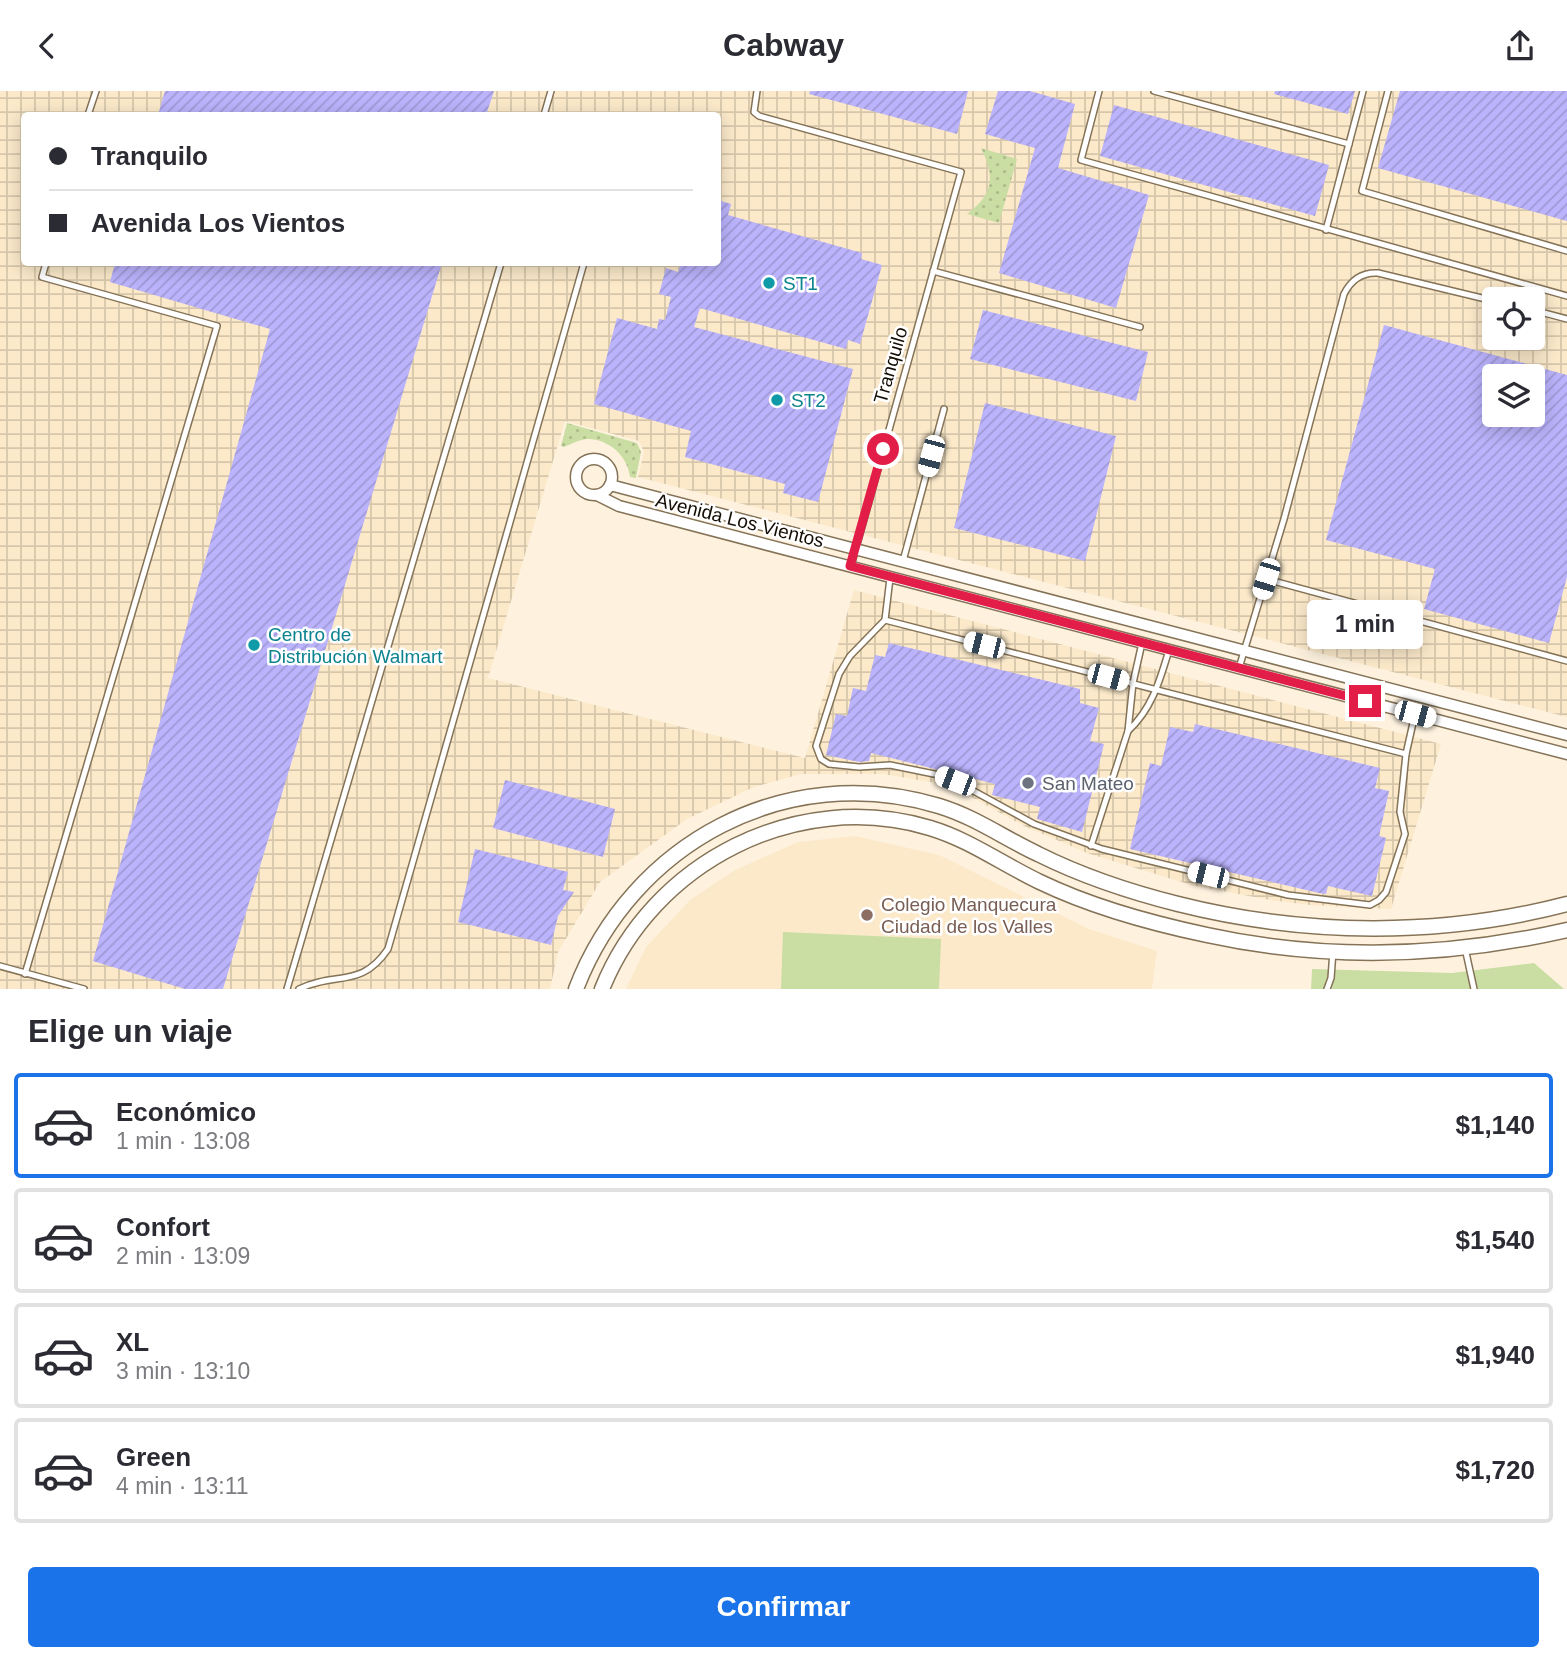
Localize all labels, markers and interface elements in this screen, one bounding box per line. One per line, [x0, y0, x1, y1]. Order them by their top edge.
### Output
icon: back [28, 27, 66, 65]
text: Cabway [723, 27, 844, 63]
icon: share [1501, 27, 1539, 65]
text: Tranquilo [91, 141, 208, 171]
text: Avenida Los Vientos [91, 208, 345, 238]
place label: ST1 [783, 273, 818, 294]
marker: ST1 [761, 275, 777, 291]
map controls [1482, 287, 1545, 427]
button: locate [1482, 287, 1545, 350]
street label: Tranquilo [870, 325, 911, 406]
button: layers [1482, 364, 1545, 427]
place label: ST2 [791, 390, 826, 411]
marker: ST2 [769, 392, 785, 408]
route start [867, 433, 899, 465]
car [916, 433, 947, 479]
street label: Avenida Los Vientos [654, 489, 826, 552]
car [1250, 556, 1283, 602]
callout: 1 min [1307, 599, 1423, 649]
text: 1 min [1335, 611, 1395, 637]
place label: Centro de Distribución Walmart [268, 624, 443, 667]
car [962, 630, 1007, 660]
marker: Centro de Distribución Walmart [246, 637, 262, 653]
car [1085, 661, 1132, 693]
route end [1349, 685, 1381, 717]
car [1392, 698, 1439, 730]
car [932, 764, 979, 798]
place label: San Mateo [1042, 773, 1134, 794]
marker: San Mateo [1020, 775, 1036, 791]
car [1186, 860, 1231, 890]
place label: Colegio Manquecura Ciudad de los Valles [881, 894, 1057, 937]
marker: Colegio Manquecura Ciudad de los Valles [859, 907, 875, 923]
text: Elige un viaje [28, 1013, 233, 1049]
icon: car [32, 1094, 95, 1157]
text: Económico [116, 1097, 256, 1127]
text: $1,140 [1455, 1110, 1535, 1140]
text: 1 min · 13:08 [116, 1128, 250, 1154]
icon: car [32, 1209, 95, 1272]
text: Confort [116, 1212, 210, 1242]
text: $1,540 [1455, 1225, 1535, 1255]
text: 2 min · 13:09 [116, 1243, 250, 1269]
icon: car [32, 1324, 95, 1387]
text: XL [116, 1327, 149, 1357]
text: $1,940 [1455, 1340, 1535, 1370]
text: 3 min · 13:10 [116, 1358, 250, 1384]
icon: car [32, 1439, 95, 1502]
text: Green [116, 1442, 191, 1472]
text: $1,720 [1455, 1455, 1535, 1485]
text: 4 min · 13:11 [116, 1473, 249, 1499]
button: Confirmar [28, 1567, 1539, 1647]

